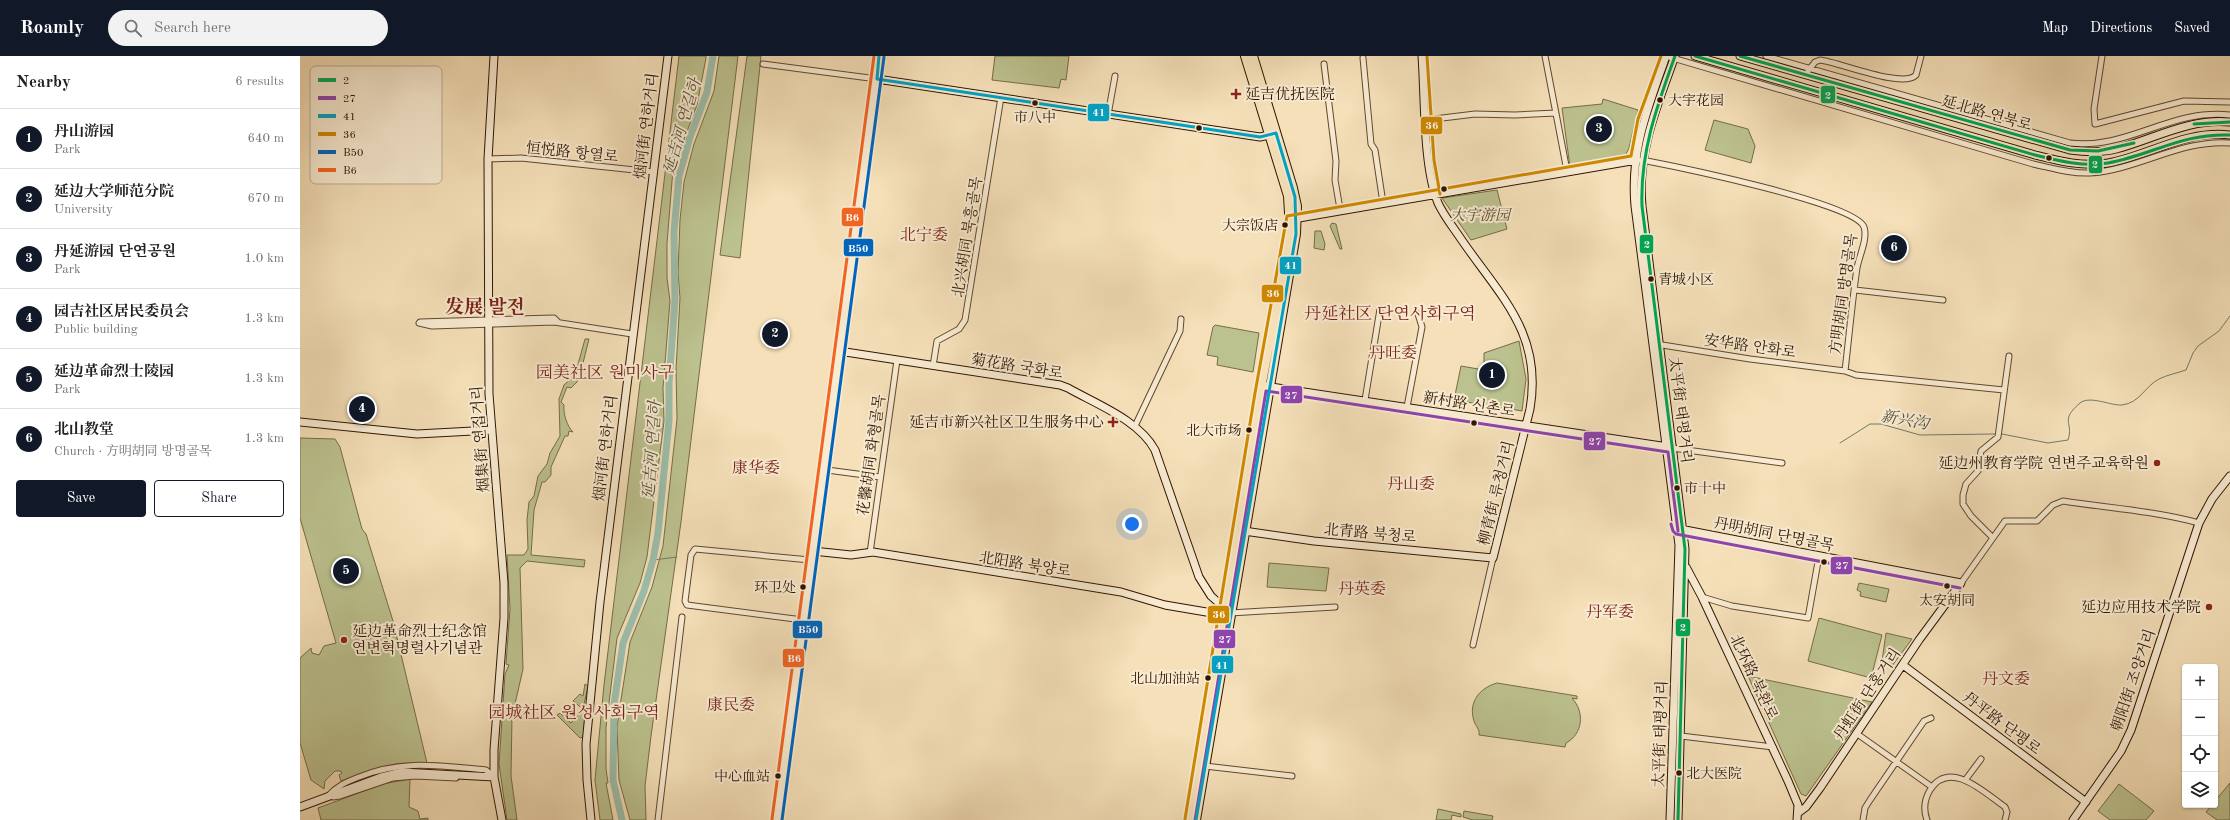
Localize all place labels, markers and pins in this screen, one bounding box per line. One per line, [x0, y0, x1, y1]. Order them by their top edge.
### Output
place label: 延吉优抚医院 [1245, 86, 1335, 103]
marker: 延吉优抚医院 [1230, 88, 1242, 100]
place label: 大宇花园 [1668, 93, 1724, 108]
marker: 大宇花园 [1655, 95, 1665, 105]
marker: 市八中 [1030, 98, 1040, 108]
place label: 市八中 [1014, 110, 1056, 125]
pin: 3 [1586, 114, 1612, 144]
unlabelled marker [1194, 123, 1204, 133]
unlabelled marker [2044, 153, 2054, 163]
unlabelled marker [1439, 184, 1449, 194]
place label: 大宗饭店 [1222, 218, 1278, 233]
marker: 大宗饭店 [1280, 220, 1290, 230]
pin: 6 [1881, 233, 1907, 263]
place label: 青城小区 [1658, 272, 1714, 287]
marker: 青城小区 [1646, 274, 1656, 284]
pin: 2 [762, 319, 788, 349]
pin: 1 [1479, 360, 1505, 390]
pin: 4 [349, 394, 375, 424]
place label: 延吉市新兴社区卫生服务中心 [909, 414, 1104, 431]
marker: 延吉市新兴社区卫生服务中心 [1107, 416, 1119, 428]
unlabelled marker [1469, 418, 1479, 428]
place label: 北大市场 [1186, 423, 1242, 438]
marker: 北大市场 [1244, 425, 1254, 435]
place label: 延边州教育学院 연변주교육학원 [1938, 455, 2149, 472]
marker: 延边州教育学院 연변주교육학원 [2152, 458, 2162, 468]
place label: 市十中 [1684, 481, 1726, 496]
marker: 市十中 [1672, 483, 1682, 493]
pin: 5 [333, 556, 359, 586]
unlabelled marker [1819, 557, 1829, 567]
place label: 环卫处 [754, 580, 796, 595]
marker: 太安胡同 [1942, 581, 1952, 591]
marker: 环卫处 [798, 582, 808, 592]
place label: 太安胡同 [1919, 593, 1975, 608]
place label: 延边应用技术学院 [2081, 599, 2201, 616]
marker: 延边应用技术学院 [2204, 602, 2214, 612]
place label: 延边革命烈士纪念馆 연변혁명렬사기념관 [352, 623, 487, 657]
marker: 延边革命烈士纪念馆 연변혁명렬사기념관 [339, 635, 349, 645]
place label: 北山加油站 [1130, 671, 1200, 686]
marker: 北山加油站 [1203, 673, 1213, 683]
place label: 北大医院 [1686, 766, 1742, 781]
marker: 北大医院 [1674, 768, 1684, 778]
place label: 中心血站 [714, 769, 770, 784]
marker: 中心血站 [773, 771, 783, 781]

